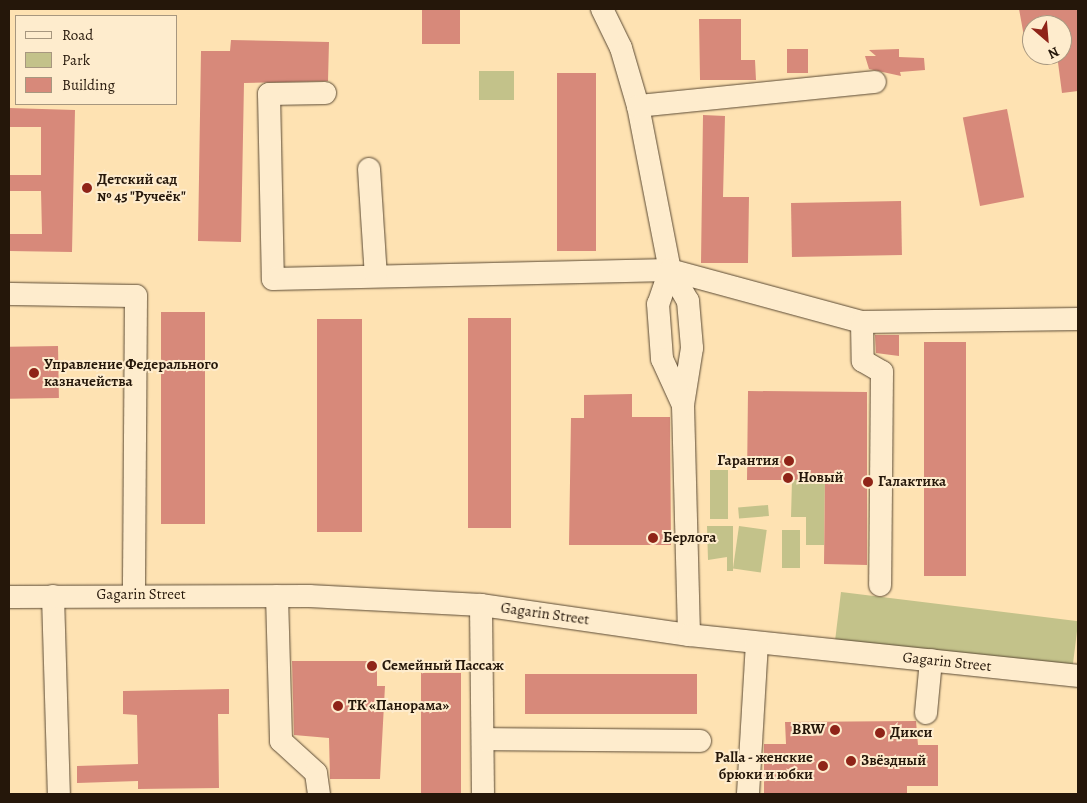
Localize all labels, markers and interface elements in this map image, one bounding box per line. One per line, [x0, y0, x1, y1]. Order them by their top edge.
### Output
legend [15, 15, 178, 105]
north arrow [1022, 15, 1072, 65]
text: Road [62, 25, 93, 45]
text: N [1045, 42, 1062, 64]
text: Park [62, 50, 90, 70]
text: Building [62, 75, 115, 95]
place label: Детский сад № 45 "Ручеёк" [97, 170, 186, 205]
marker: Детский сад № 45 "Ручеёк" [81, 182, 93, 194]
place label: Управление Федерального казначейства [44, 355, 218, 390]
marker: Управление Федерального казначейства [28, 367, 40, 379]
place label: Гарантия [717, 452, 779, 470]
marker: Гарантия [783, 455, 795, 467]
place label: Новый [798, 469, 843, 487]
marker: Новый [782, 472, 794, 484]
place label: Галактика [878, 473, 946, 491]
marker: Галактика [862, 476, 874, 488]
place label: Берлога [663, 529, 716, 547]
marker: Берлога [647, 532, 659, 544]
street label: Gagarin Street [96, 586, 186, 604]
street label: Gagarin Street [500, 599, 590, 629]
street label: Gagarin Street [902, 648, 992, 676]
place label: Семейный Пассаж [382, 657, 504, 675]
marker: Семейный Пассаж [366, 660, 378, 672]
place label: ТК «Панорама» [348, 697, 449, 715]
marker: ТК «Панорама» [332, 700, 344, 712]
place label: BRW [792, 721, 825, 739]
marker: BRW [829, 724, 841, 736]
place label: Дикси [890, 724, 932, 742]
marker: Дикси [874, 727, 886, 739]
place label: Palla - женские брюки и юбки [714, 748, 813, 783]
place label: Звёздный [861, 752, 926, 770]
marker: Звёздный [845, 755, 857, 767]
marker: Palla - женские брюки и юбки [817, 760, 829, 772]

